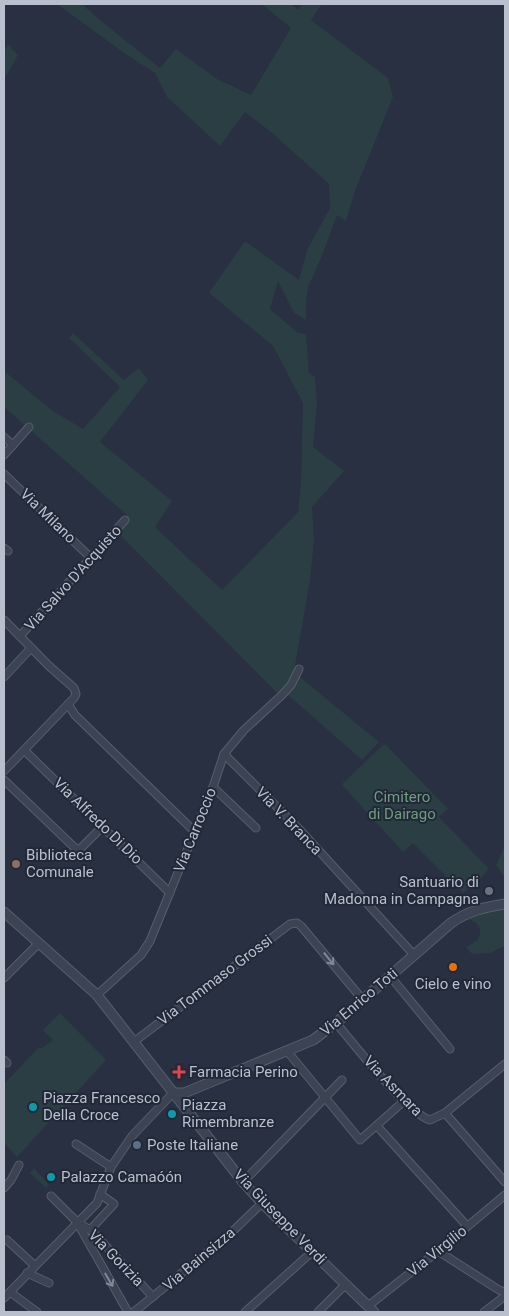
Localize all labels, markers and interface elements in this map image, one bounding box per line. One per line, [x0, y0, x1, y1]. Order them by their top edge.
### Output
street label: Via Milano [16, 485, 80, 547]
street label: Via Salvo D'Acquisto [21, 521, 125, 635]
street label: Via Alfredo Di Dio [50, 774, 146, 868]
street label: Via V. Branca [252, 783, 326, 859]
street label: Via Carroccio [170, 785, 220, 875]
park label: Cimitero di Dairago [368, 788, 436, 823]
place label: Biblioteca Comunale [26, 846, 94, 881]
marker: Biblioteca Comunale [10, 858, 22, 870]
place label: Santuario di Madonna in Campagna [324, 873, 479, 908]
marker: Santuario di Madonna in Campagna [483, 885, 495, 897]
street label: Via Tommaso Grossi [154, 931, 276, 1029]
one-way arrow [324, 953, 335, 966]
marker: Cielo e vino [447, 961, 459, 973]
street label: Via Enrico Toti [317, 964, 401, 1040]
place label: Cielo e vino [415, 975, 491, 993]
street label: Via Asmara [360, 1052, 426, 1120]
place label: Farmacia Perino [189, 1063, 298, 1081]
marker: Farmacia Perino [173, 1066, 185, 1078]
place label: Piazza Francesco Della Croce [43, 1089, 160, 1124]
place label: Piazza Rimembranze [182, 1096, 274, 1131]
marker: Piazza Francesco Della Croce [27, 1101, 39, 1113]
marker: Piazza Rimembranze [166, 1108, 178, 1120]
place label: Poste Italiane [147, 1136, 238, 1154]
marker: Poste Italiane [131, 1139, 143, 1151]
street label: Via Giuseppe Verdi [230, 1166, 330, 1268]
place label: Palazzo Camaóón [61, 1168, 182, 1186]
marker: Palazzo Camaóón [45, 1171, 57, 1183]
street label: Via Virgilio [404, 1222, 470, 1280]
street label: Via Bainsizza [159, 1224, 239, 1294]
street label: Via Gorizia [85, 1226, 147, 1290]
one-way arrow [105, 1272, 115, 1287]

